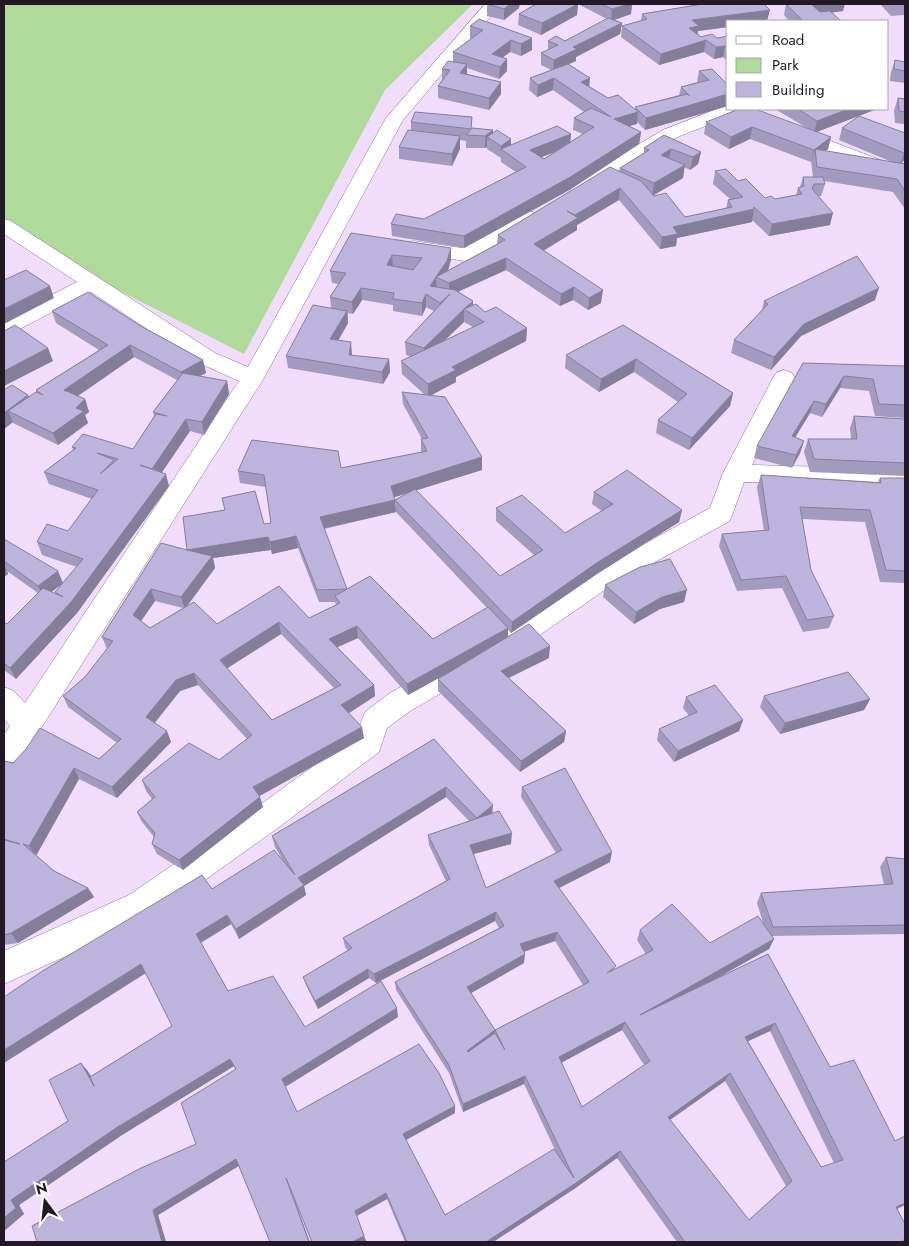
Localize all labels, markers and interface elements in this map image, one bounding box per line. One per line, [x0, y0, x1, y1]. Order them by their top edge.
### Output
legend [726, 20, 889, 110]
text: Road [772, 29, 804, 51]
text: Park [772, 54, 799, 76]
text: Building [772, 79, 824, 101]
north arrow [20, 1176, 70, 1226]
text: N [34, 1177, 50, 1200]

